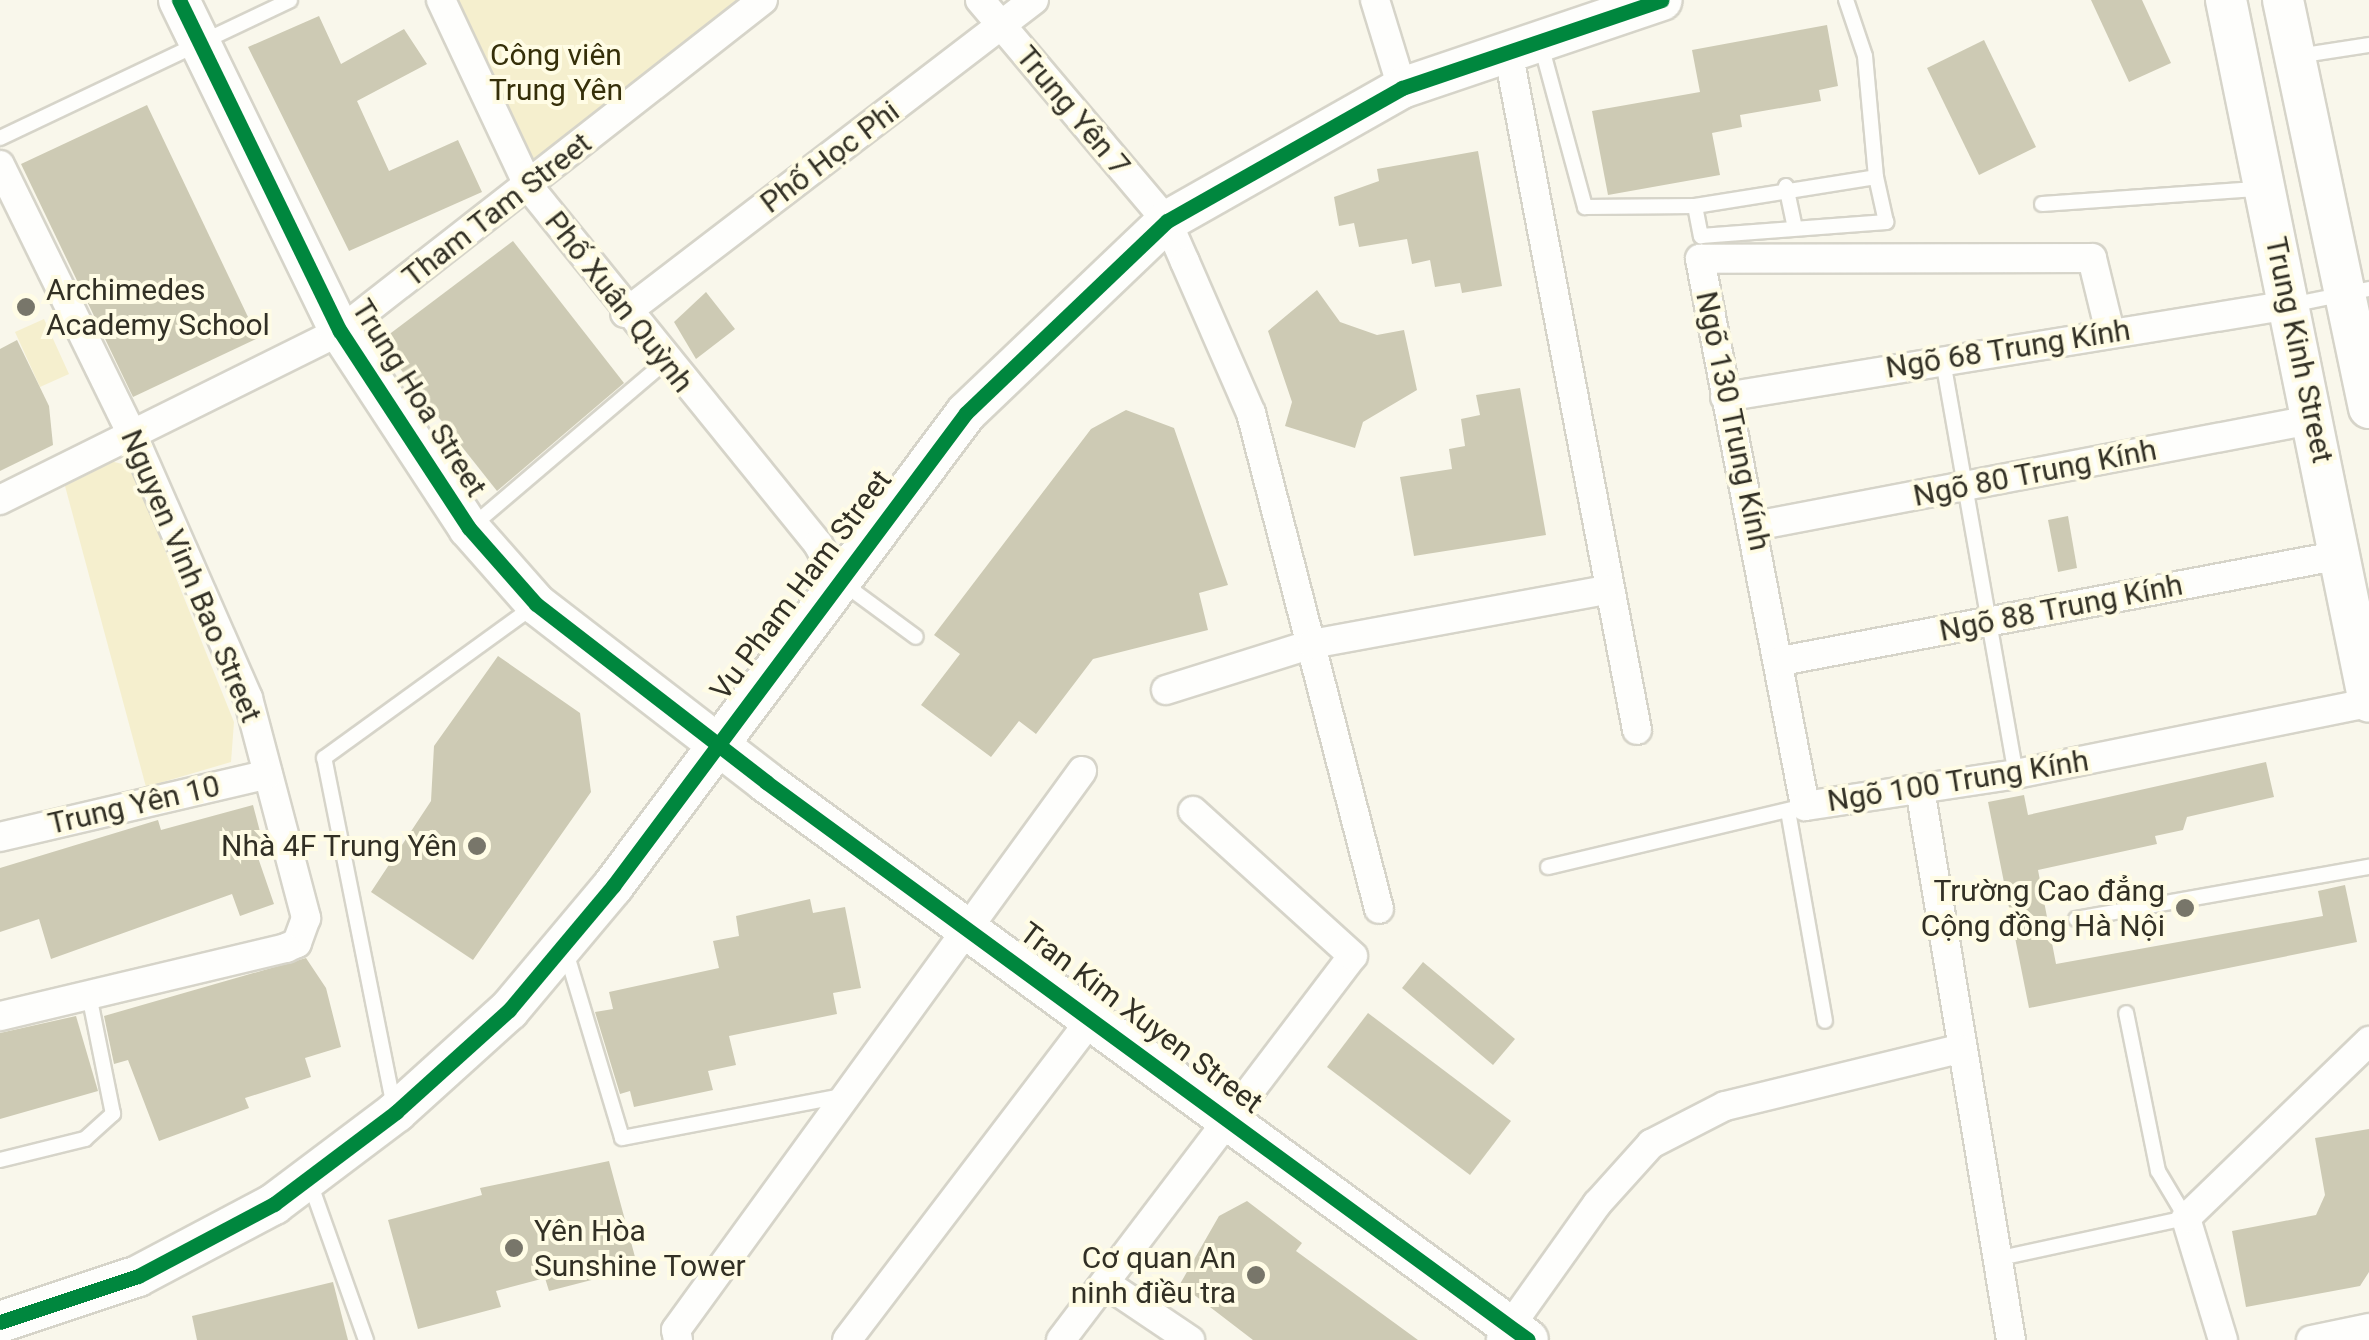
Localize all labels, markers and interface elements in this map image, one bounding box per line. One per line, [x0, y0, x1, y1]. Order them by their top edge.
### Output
park label: Công viên Trung Yên [489, 37, 623, 108]
street label: Trung Yên 7 [1008, 39, 1138, 183]
street label: Phố Học Phi [754, 93, 906, 221]
street label: Tham Tam Street [395, 125, 599, 295]
street label: Phố Xuân Quỳnh [537, 204, 701, 400]
street label: Trung Kinh Street [2257, 234, 2341, 466]
place label: Archimedes Academy School [46, 272, 270, 342]
street label: Ngõ 130 Trung Kính [1688, 288, 1778, 554]
street label: Trung Hoa Street [344, 293, 494, 503]
marker: Archimedes Academy School [15, 296, 37, 318]
street label: Ngõ 68 Trung Kính [1883, 312, 2133, 386]
street label: Nguyen Vinh Bao Street [113, 424, 269, 728]
street label: Ngõ 80 Trung Kính [1910, 432, 2160, 514]
street label: Vu Pham Ham Street [703, 463, 899, 707]
street label: Ngõ 88 Trung Kính [1936, 567, 2186, 649]
street label: Ngõ 100 Trung Kính [1825, 743, 2091, 819]
street label: Trung Yên 10 [45, 768, 223, 842]
place label: Nhà 4F Trung Yên [221, 828, 457, 864]
marker: Nhà 4F Trung Yên [466, 835, 488, 857]
place label: Trường Cao đẳng Cộng đồng Hà Nội [1921, 873, 2165, 944]
marker: Trường Cao đẳng Cộng đồng Hà Nội [2174, 897, 2196, 919]
street label: Tran Kim Xuyen Street [1012, 915, 1270, 1121]
place label: Yên Hòa Sunshine Tower [534, 1213, 746, 1284]
marker: Yên Hòa Sunshine Tower [503, 1237, 525, 1259]
place label: Cơ quan An ninh điều tra [1071, 1240, 1236, 1310]
marker: Cơ quan An ninh điều tra [1245, 1264, 1267, 1286]

